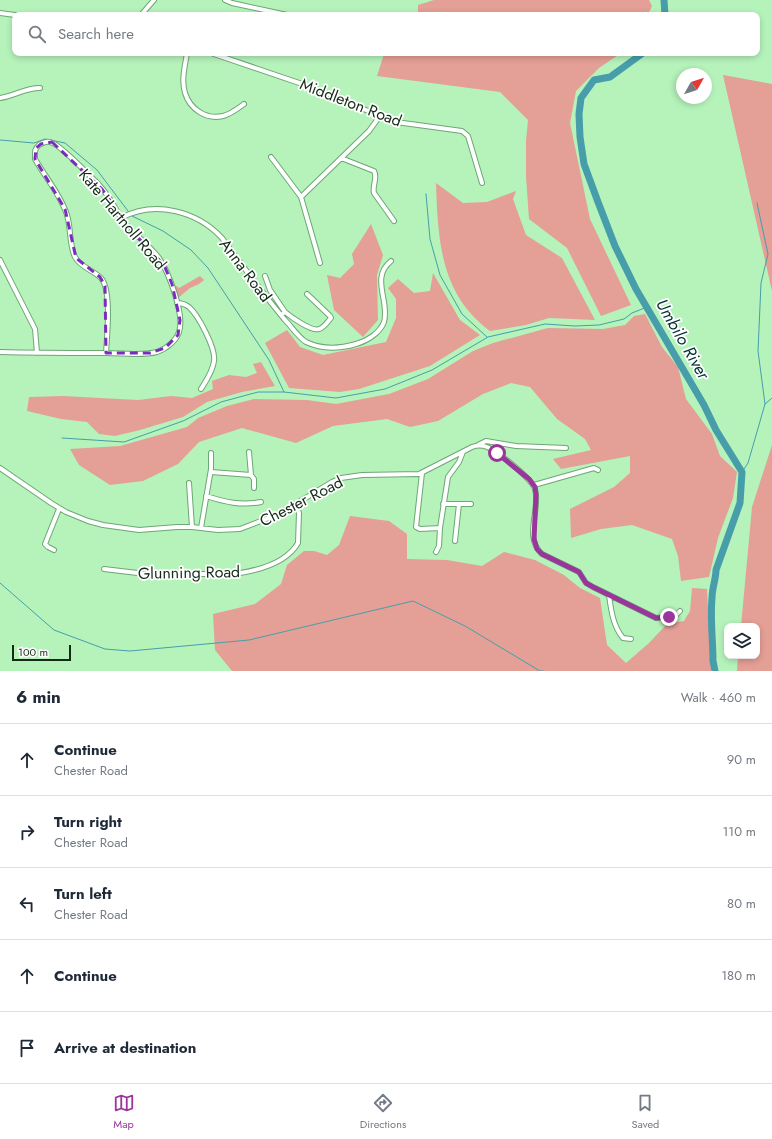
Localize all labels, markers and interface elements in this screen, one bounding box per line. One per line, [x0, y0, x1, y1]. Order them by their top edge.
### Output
search box [12, 12, 760, 56]
icon: search [26, 23, 48, 45]
text: Search here [58, 23, 134, 45]
north arrow [676, 68, 712, 104]
street label: Middleton Road [296, 72, 405, 132]
street label: Kate Hartnoll Road [73, 164, 172, 275]
street label: Anna Road [214, 234, 277, 307]
water label: Umbilo River [650, 294, 716, 385]
route start [488, 444, 506, 462]
street label: Chester Road [255, 471, 347, 532]
street label: Glunning Road [138, 560, 240, 585]
route end [660, 608, 678, 626]
map controls [724, 623, 760, 659]
button: layers [724, 623, 760, 659]
scale bar [12, 643, 71, 662]
text: 100 m [18, 644, 48, 660]
text: 6 min [16, 685, 61, 709]
text: Walk · 460 m [681, 688, 756, 707]
text: Continue [54, 739, 117, 761]
icon: ahead [16, 749, 38, 771]
text: 90 m [727, 750, 756, 769]
text: Chester Road [54, 761, 128, 780]
text: Turn right [54, 811, 122, 833]
icon: right [16, 821, 38, 843]
text: 110 m [722, 822, 756, 841]
text: Chester Road [54, 833, 128, 852]
text: Turn left [54, 883, 112, 905]
icon: left [16, 893, 38, 915]
text: 80 m [727, 894, 756, 913]
text: Chester Road [54, 905, 128, 924]
icon: ahead [16, 965, 38, 987]
text: Continue [54, 965, 117, 987]
text: 180 m [721, 966, 756, 985]
icon: arrive [16, 1037, 38, 1059]
text: Arrive at destination [54, 1037, 196, 1059]
tab: Map [113, 1092, 135, 1132]
tab: Directions [360, 1092, 406, 1132]
tab: Saved [632, 1092, 659, 1132]

